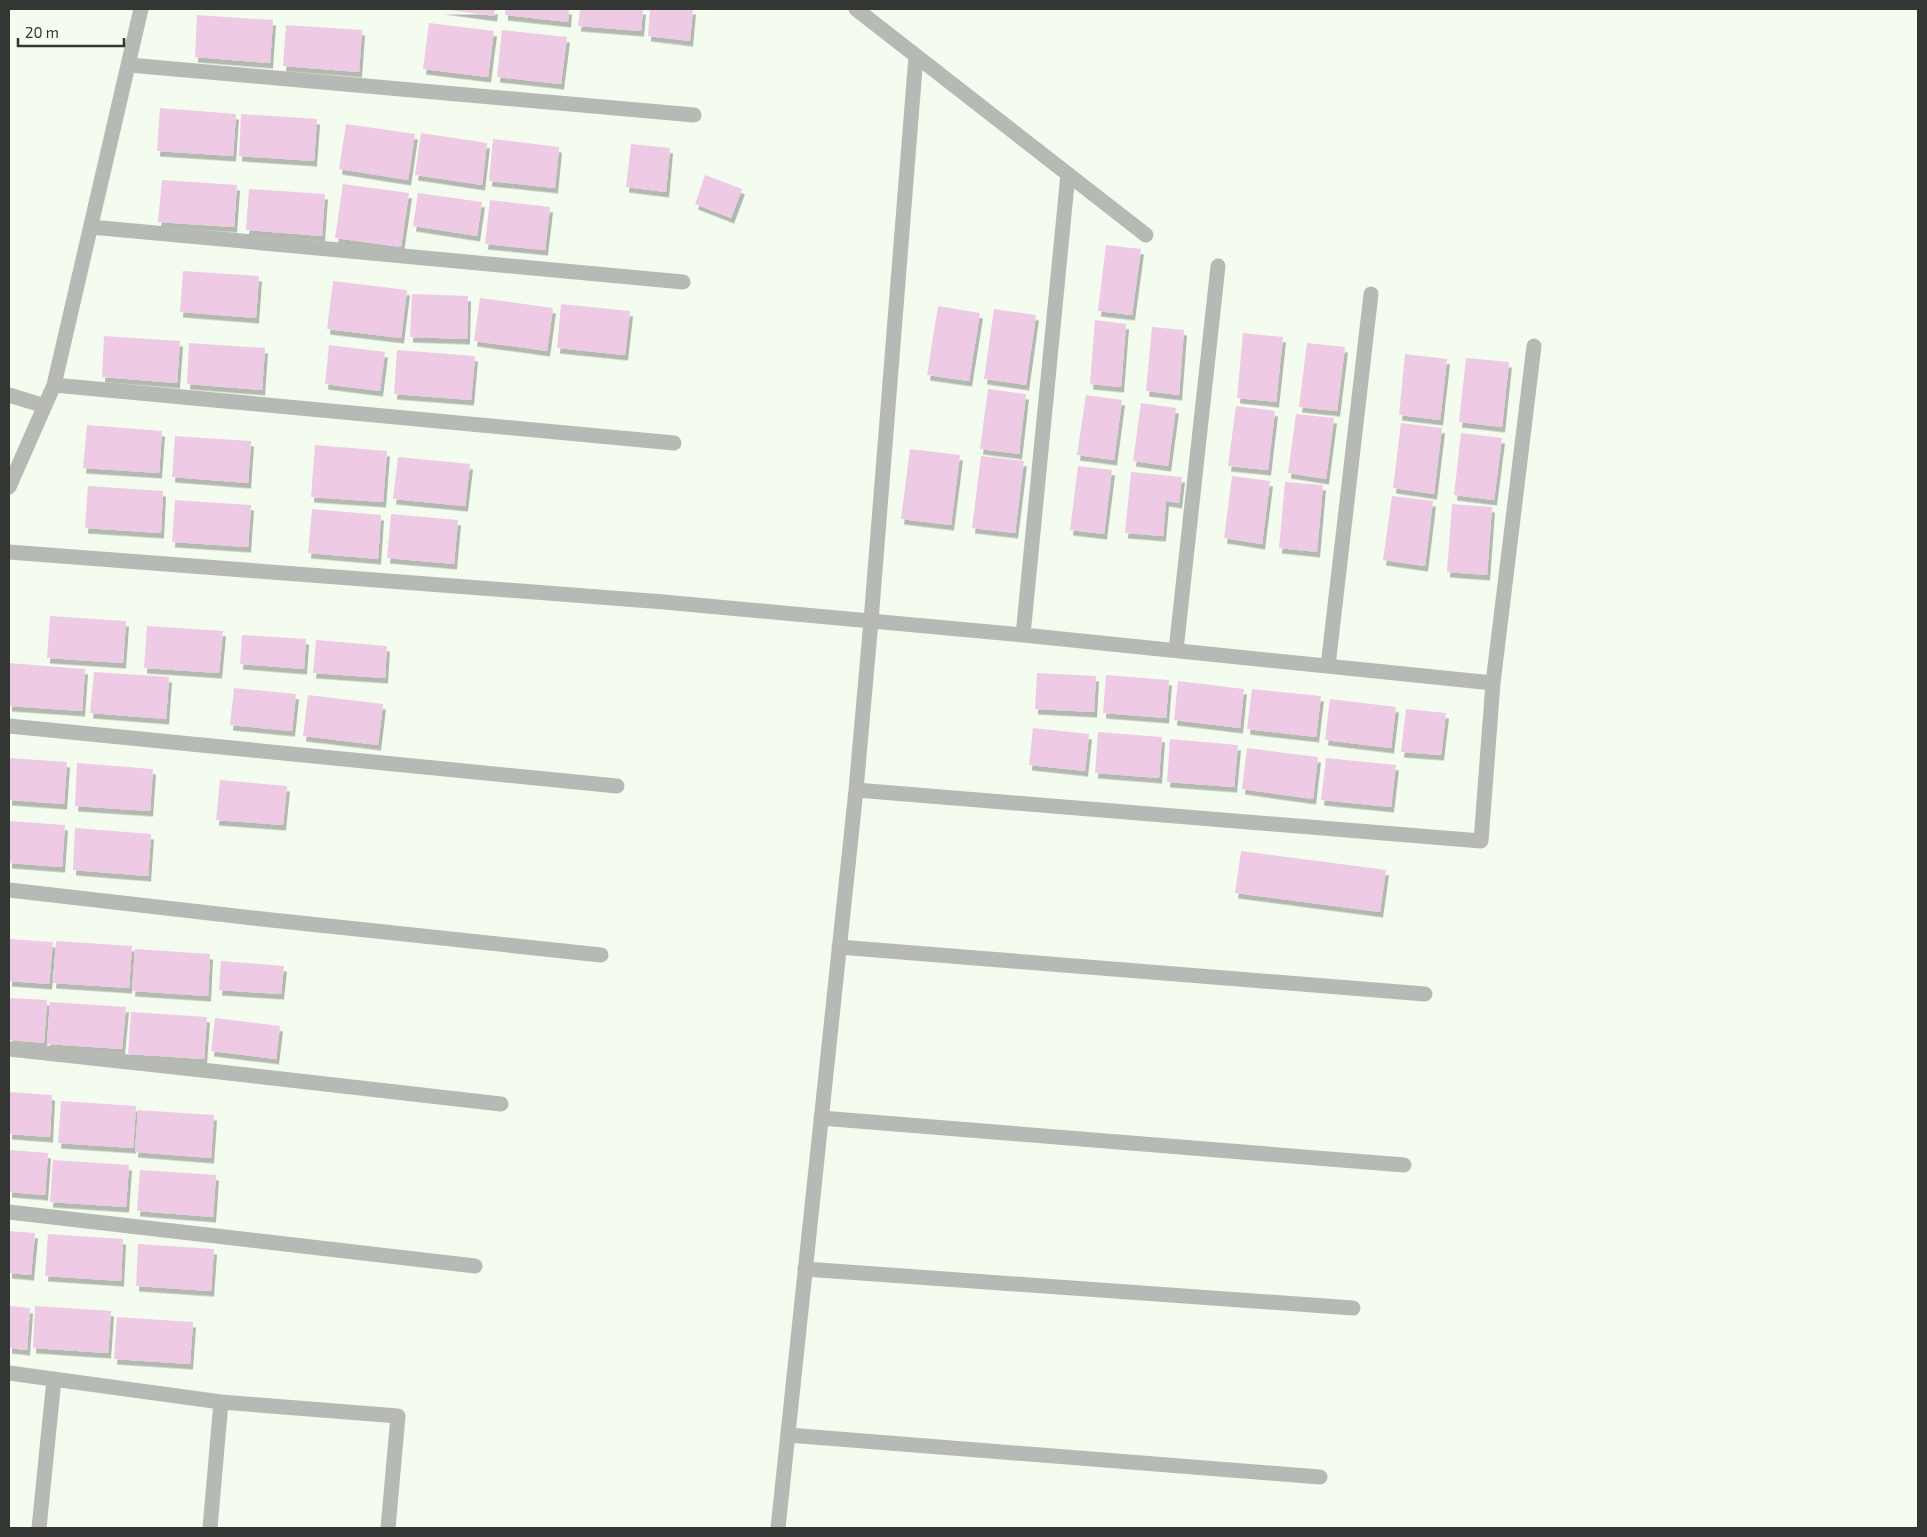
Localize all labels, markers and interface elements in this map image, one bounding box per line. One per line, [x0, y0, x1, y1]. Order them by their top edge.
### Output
scale bar [18, 15, 124, 47]
text: 20 m [25, 23, 59, 41]

